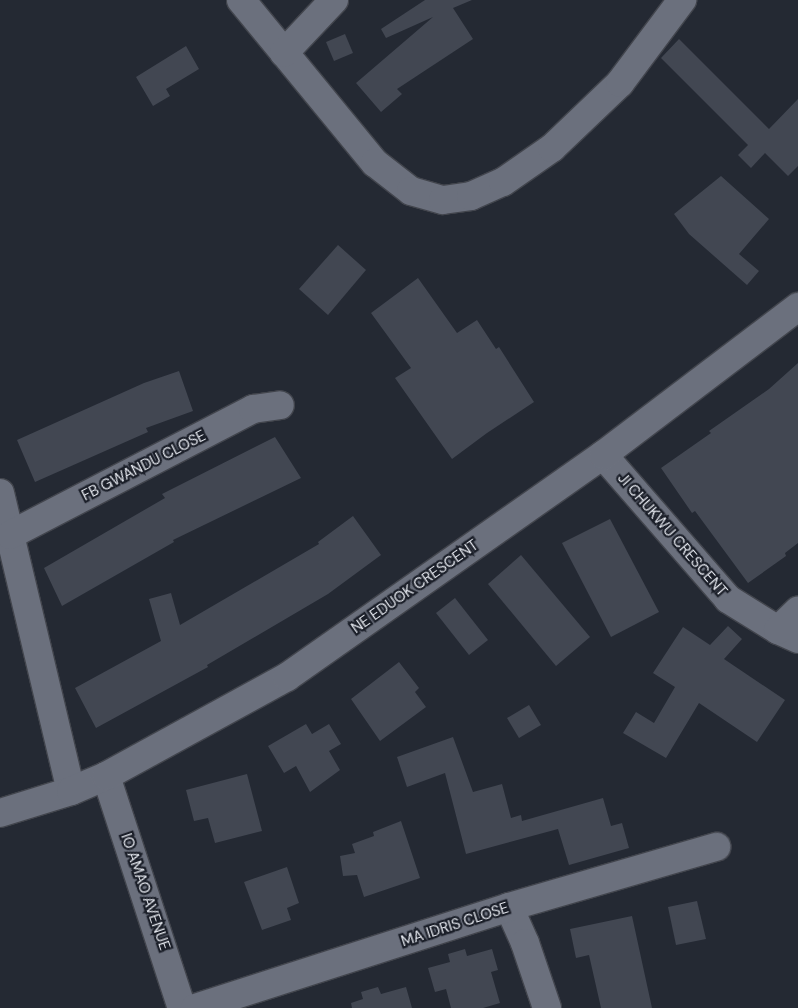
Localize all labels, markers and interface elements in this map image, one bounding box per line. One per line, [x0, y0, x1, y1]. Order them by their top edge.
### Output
street label: FB GWANDU CLOSE [79, 427, 209, 505]
street label: JI CHUKWU CRESCENT [613, 470, 731, 600]
street label: NE EDUOK CRESCENT [348, 536, 482, 638]
street label: IO AMAO AVENUE [117, 831, 173, 953]
street label: MA IDRIS CLOSE [399, 899, 511, 951]

